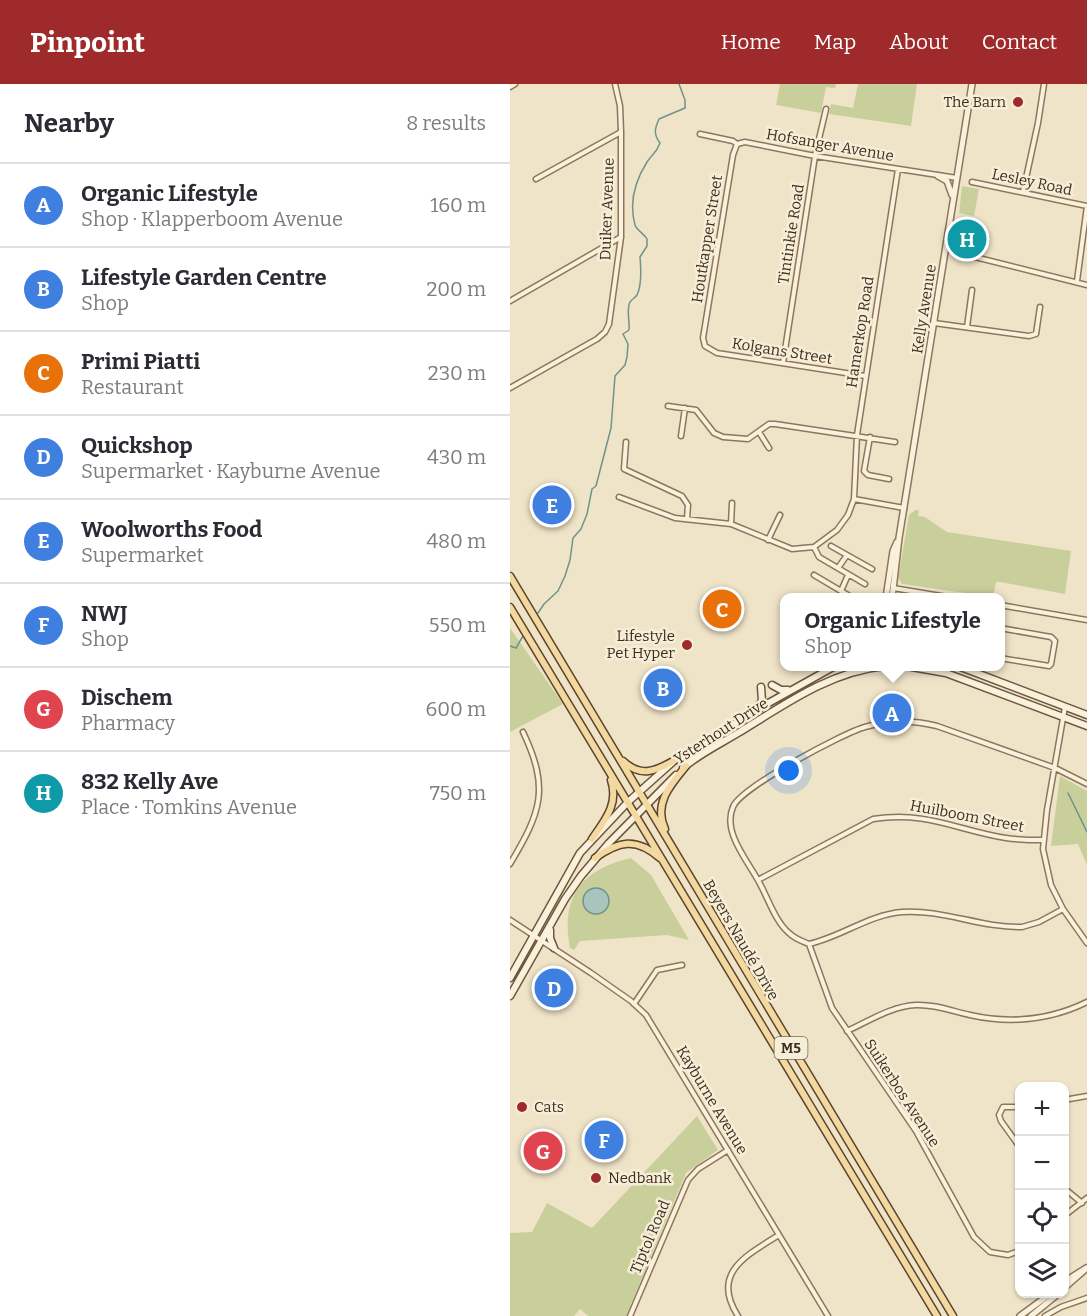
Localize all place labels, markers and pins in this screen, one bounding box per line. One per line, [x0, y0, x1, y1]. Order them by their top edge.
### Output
place label: The Barn [943, 93, 1007, 111]
marker: The Barn [1011, 95, 1025, 109]
pin: H [948, 216, 986, 262]
pin: E [532, 482, 572, 528]
pin: C [702, 586, 742, 632]
place label: Lifestyle Pet Hyper [607, 627, 675, 662]
marker: Lifestyle Pet Hyper [680, 638, 694, 652]
pin: B [644, 666, 682, 710]
pin: A [872, 690, 911, 736]
pin: D [534, 966, 573, 1010]
place label: Cats [534, 1098, 564, 1116]
marker: Cats [515, 1100, 529, 1114]
pin: F [584, 1118, 623, 1162]
pin: G [524, 1128, 562, 1174]
place label: Nedbank [608, 1169, 672, 1187]
marker: Nedbank [589, 1171, 603, 1185]

